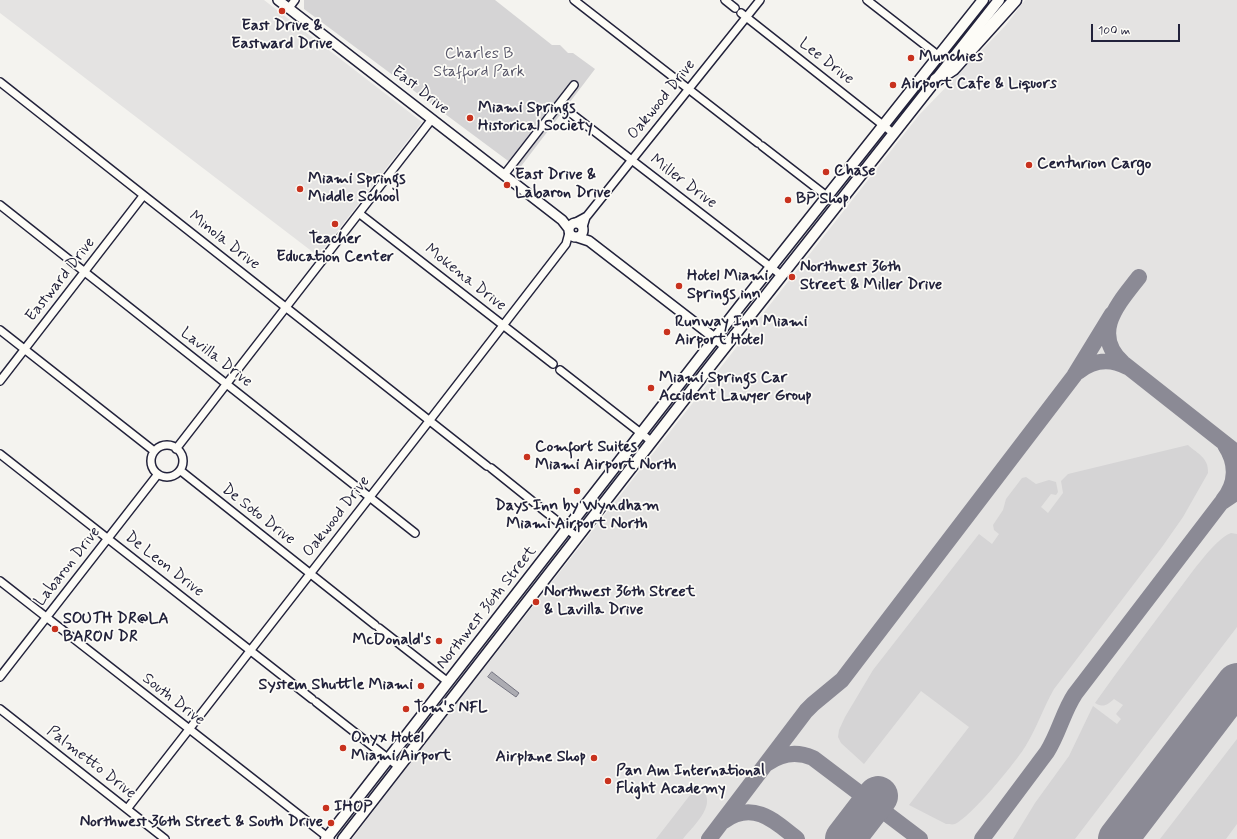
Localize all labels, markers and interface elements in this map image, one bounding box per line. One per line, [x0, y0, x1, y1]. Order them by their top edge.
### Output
marker: East Drive & Eastward Drive [277, 6, 287, 16]
scale bar [1093, 16, 1182, 42]
place label: East Drive & Eastward Drive [231, 17, 333, 55]
text: 100 m [1098, 23, 1130, 39]
street label: Lee Drive [795, 35, 857, 89]
park label: Charles B Stafford Park [433, 45, 525, 83]
place label: Munchies [919, 48, 983, 68]
marker: Munchies [906, 53, 916, 63]
street label: Oakwood Drive [624, 56, 700, 144]
street label: East Drive [387, 63, 453, 119]
place label: Airport Cafe & Liquors [901, 75, 1057, 95]
marker: Airport Cafe & Liquors [888, 80, 898, 90]
place label: Miami Springs Historical Society [478, 99, 593, 137]
marker: Miami Springs Historical Society [465, 113, 475, 123]
street label: Miller Drive [646, 151, 720, 213]
place label: Centurion Cargo [1037, 155, 1151, 175]
marker: Centurion Cargo [1024, 160, 1034, 170]
place label: Chase [834, 162, 875, 182]
place label: East Drive & Labaron Drive [515, 166, 611, 204]
marker: Chase [821, 167, 831, 177]
place label: Miami Springs Middle School [308, 170, 406, 208]
marker: East Drive & Labaron Drive [502, 180, 512, 190]
marker: Miami Springs Middle School [295, 184, 305, 194]
place label: BP Shop [796, 190, 849, 210]
marker: BP Shop [783, 195, 793, 205]
street label: Minola Drive [185, 207, 263, 275]
marker: Teacher Education Center [330, 219, 340, 229]
place label: Teacher Education Center [276, 230, 394, 268]
street label: Eastward Drive [22, 234, 100, 326]
street label: Mokena Drive [420, 240, 510, 316]
place label: Northwest 36th Street & Miller Drive [800, 258, 942, 296]
place label: Hotel Miami Springs inn [687, 267, 768, 305]
marker: Northwest 36th Street & Miller Drive [787, 272, 797, 282]
marker: Hotel Miami Springs inn [674, 281, 684, 291]
place label: Runway Inn Miami Airport Hotel [675, 313, 807, 351]
street label: Lavilla Drive [176, 324, 256, 392]
marker: Runway Inn Miami Airport Hotel [662, 327, 672, 337]
place label: Miami Springs Car Accident Lawyer Group [659, 369, 812, 407]
marker: Miami Springs Car Accident Lawyer Group [646, 383, 656, 393]
place label: Comfort Suites Miami Airport North [535, 438, 677, 476]
marker: Comfort Suites Miami Airport North [522, 452, 532, 462]
street label: Oakwood Drive [299, 473, 375, 561]
street label: De Soto Drive [217, 480, 299, 550]
marker: Days Inn by Wyndham Miami Airport North [572, 486, 582, 496]
place label: Days Inn by Wyndham Miami Airport North [495, 497, 659, 535]
street label: Labaron Drive [31, 523, 105, 611]
street label: De Leon Drive [121, 528, 207, 602]
street label: Northwest 36th Street [433, 543, 541, 673]
place label: Northwest 36th Street & Lavilla Drive [544, 583, 695, 621]
marker: Northwest 36th Street & Lavilla Drive [531, 597, 541, 607]
place label: SOUTH DR@LA BARON DR [63, 610, 169, 648]
marker: SOUTH DR@LA BARON DR [50, 624, 60, 634]
place label: McDonald's [352, 631, 431, 651]
marker: McDonald's [434, 636, 444, 646]
street label: South Drive [138, 670, 208, 730]
place label: System Shuttle Miami [259, 676, 413, 696]
marker: System Shuttle Miami [416, 681, 426, 691]
place label: Tom's NFL [414, 699, 488, 719]
marker: Tom's NFL [401, 704, 411, 714]
street label: Palmetto Drive [43, 722, 139, 804]
place label: Onyx Hotel Miami Airport [351, 729, 451, 767]
marker: Onyx Hotel Miami Airport [338, 743, 348, 753]
place label: Airplane Shop [496, 748, 586, 768]
marker: Airplane Shop [589, 753, 599, 763]
place label: Pan Am International Flight Academy [616, 762, 765, 800]
marker: Pan Am International Flight Academy [603, 776, 613, 786]
place label: IHOP [334, 798, 373, 818]
marker: IHOP [321, 803, 331, 813]
place label: Northwest 36th Street & South Drive [80, 813, 323, 833]
marker: Northwest 36th Street & South Drive [326, 818, 336, 828]

